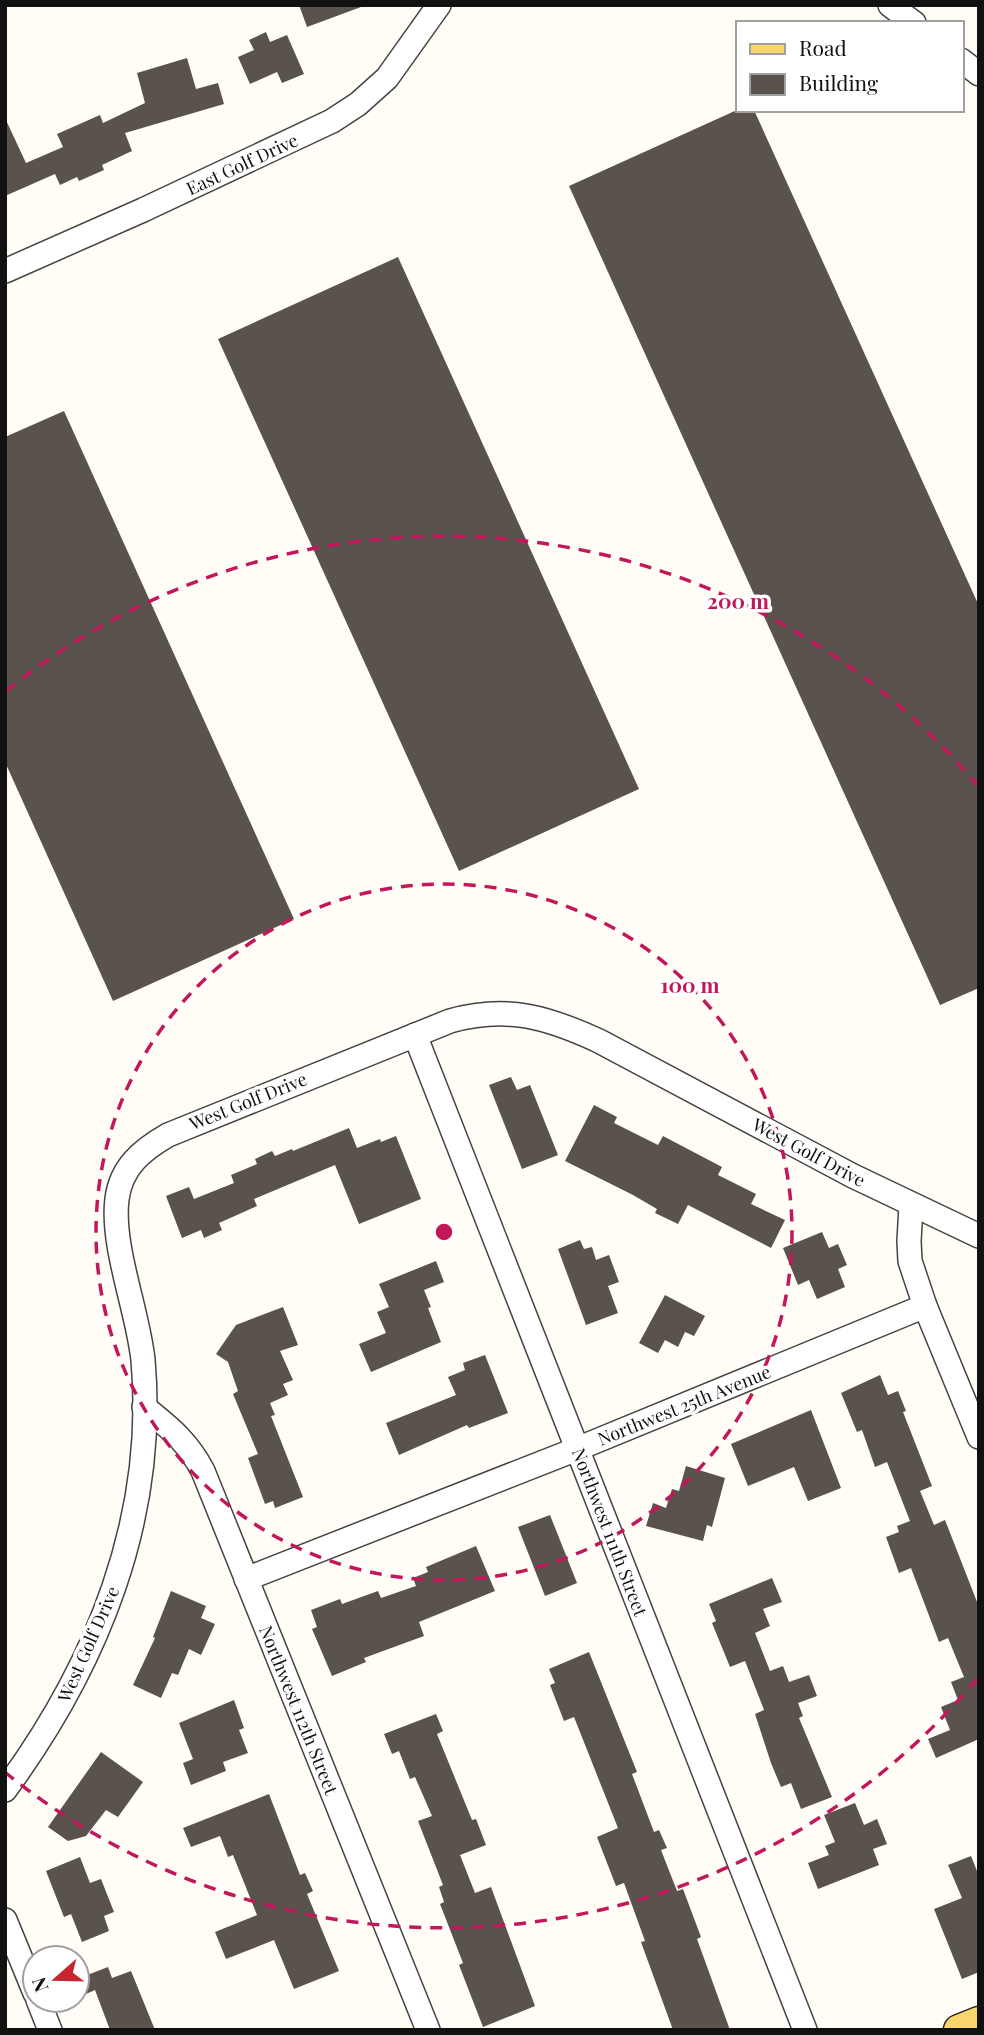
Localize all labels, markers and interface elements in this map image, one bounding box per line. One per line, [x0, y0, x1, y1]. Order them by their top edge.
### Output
legend [736, 21, 963, 112]
text: Road [799, 33, 847, 61]
text: Building [799, 68, 878, 96]
street label: East Golf Drive [182, 128, 302, 200]
text: 200 m [707, 586, 769, 614]
text: 100 m [660, 970, 720, 998]
street label: West Golf Drive [185, 1067, 310, 1136]
street label: West Golf Drive [747, 1112, 870, 1192]
centre of rings [432, 1220, 456, 1244]
street label: Northwest 25th Avenue [594, 1359, 774, 1451]
street label: Northwest 111th Street [567, 1445, 653, 1620]
street label: West Golf Drive [51, 1582, 124, 1707]
street label: Northwest 112th Street [254, 1622, 344, 1799]
north arrow [21, 1944, 91, 2014]
text: N [24, 1974, 54, 1996]

